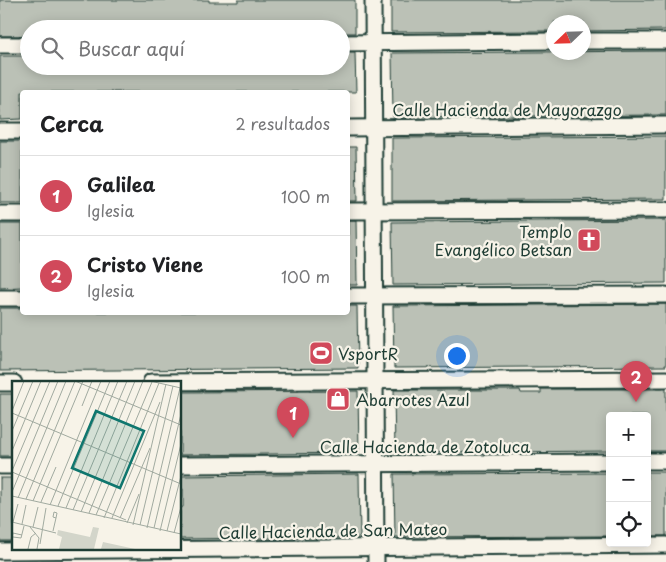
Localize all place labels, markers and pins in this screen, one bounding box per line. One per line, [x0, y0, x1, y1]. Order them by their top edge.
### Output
place label: Templo Evangélico Betsan [435, 219, 572, 261]
church icon: Templo Evangélico Betsan [576, 227, 602, 253]
sports icon: VsportR [308, 340, 334, 366]
place label: VsportR [338, 341, 398, 365]
pin: 2 [620, 361, 652, 402]
shop icon: Abarrotes Azul [325, 386, 351, 412]
place label: Abarrotes Azul [356, 387, 470, 411]
pin: 1 [277, 397, 309, 438]

